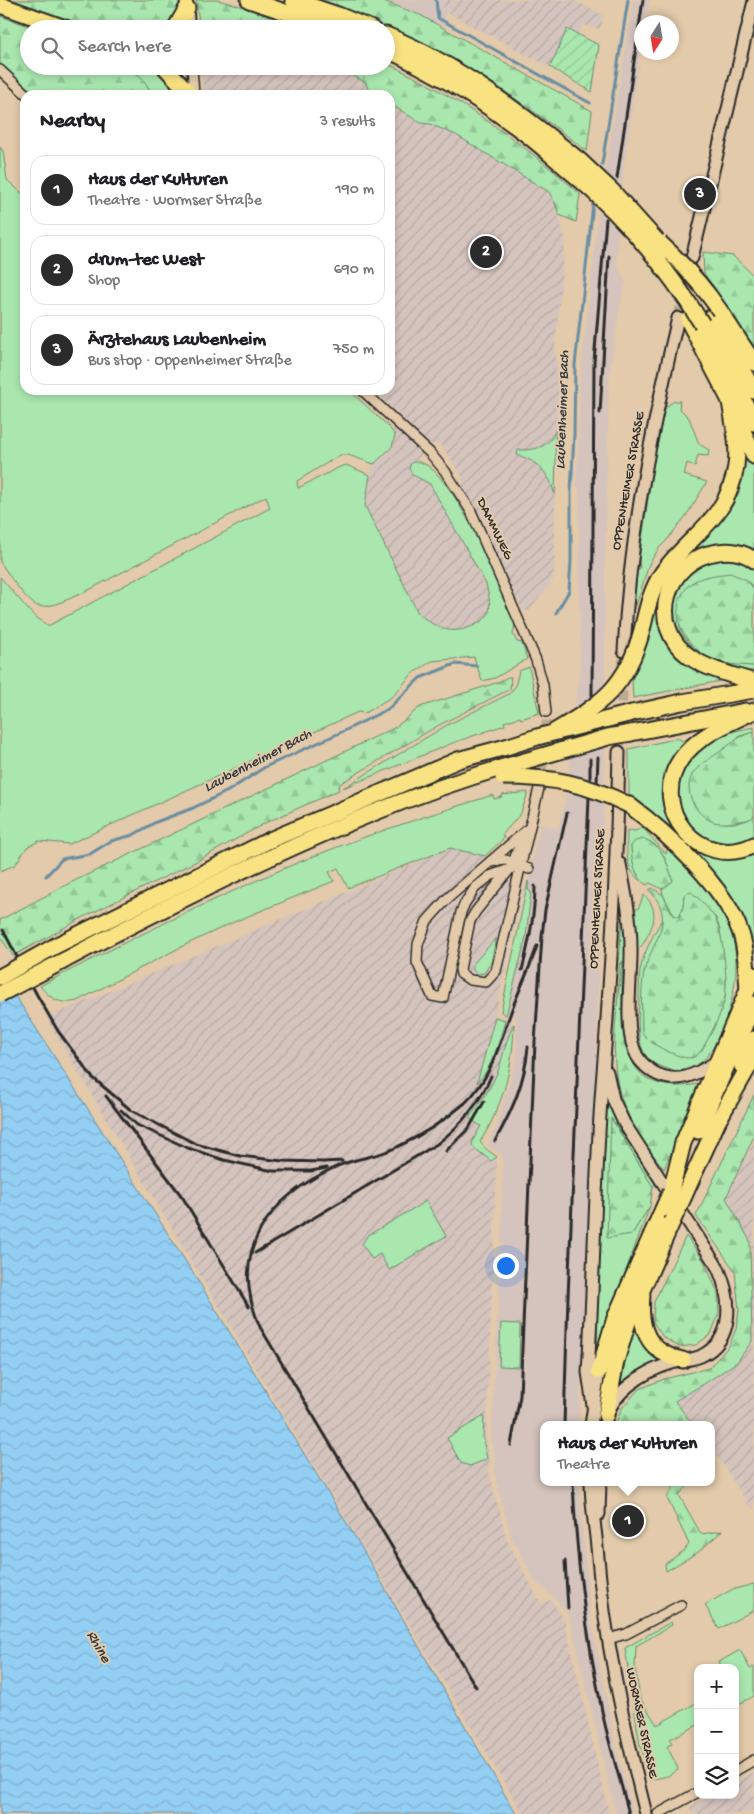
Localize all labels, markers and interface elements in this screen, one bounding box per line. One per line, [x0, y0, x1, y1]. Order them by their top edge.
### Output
north arrow [634, 15, 679, 60]
search box [20, 20, 395, 75]
icon: search [38, 34, 66, 62]
text: Search here [78, 36, 172, 59]
text: Nearby [40, 110, 105, 135]
text: 3 results [320, 113, 375, 132]
text: Haus der Kulturen [88, 169, 228, 192]
pin: 3 [684, 175, 716, 213]
text: 1 [54, 181, 60, 200]
text: 190 m [335, 181, 374, 200]
text: Theatre · Wormser Straße [88, 192, 262, 211]
pin: 2 [470, 233, 502, 271]
text: drum-tec West [88, 249, 203, 272]
text: 2 [53, 261, 61, 280]
text: 690 m [334, 261, 374, 280]
text: Shop [88, 272, 120, 291]
text: Ärztehaus Laubenheim [88, 329, 266, 352]
text: 3 [53, 341, 61, 360]
text: 750 m [333, 341, 374, 360]
water label: Laubenheimer Bach [552, 349, 574, 470]
text: Bus stop · Oppenheimer Straße [88, 352, 292, 371]
street label: OPPENHEIMER STRASSE [608, 409, 650, 551]
street label: DAMMWEG [471, 495, 517, 564]
water label: Laubenheimer Bach [201, 725, 316, 797]
street label: OPPENHEIMER STRASSE [586, 827, 610, 969]
your location [493, 1253, 519, 1279]
popup [540, 1421, 715, 1486]
text: Haus der Kulturen [558, 1433, 697, 1456]
text: Theatre [558, 1456, 610, 1475]
pin: 1 [612, 1502, 644, 1540]
water label: Rhine [82, 1628, 115, 1667]
map controls [694, 1664, 739, 1799]
button: + [694, 1664, 739, 1709]
street label: WORMSER STRASSE [621, 1666, 661, 1781]
button: − [694, 1709, 739, 1754]
button: layers [694, 1754, 739, 1799]

